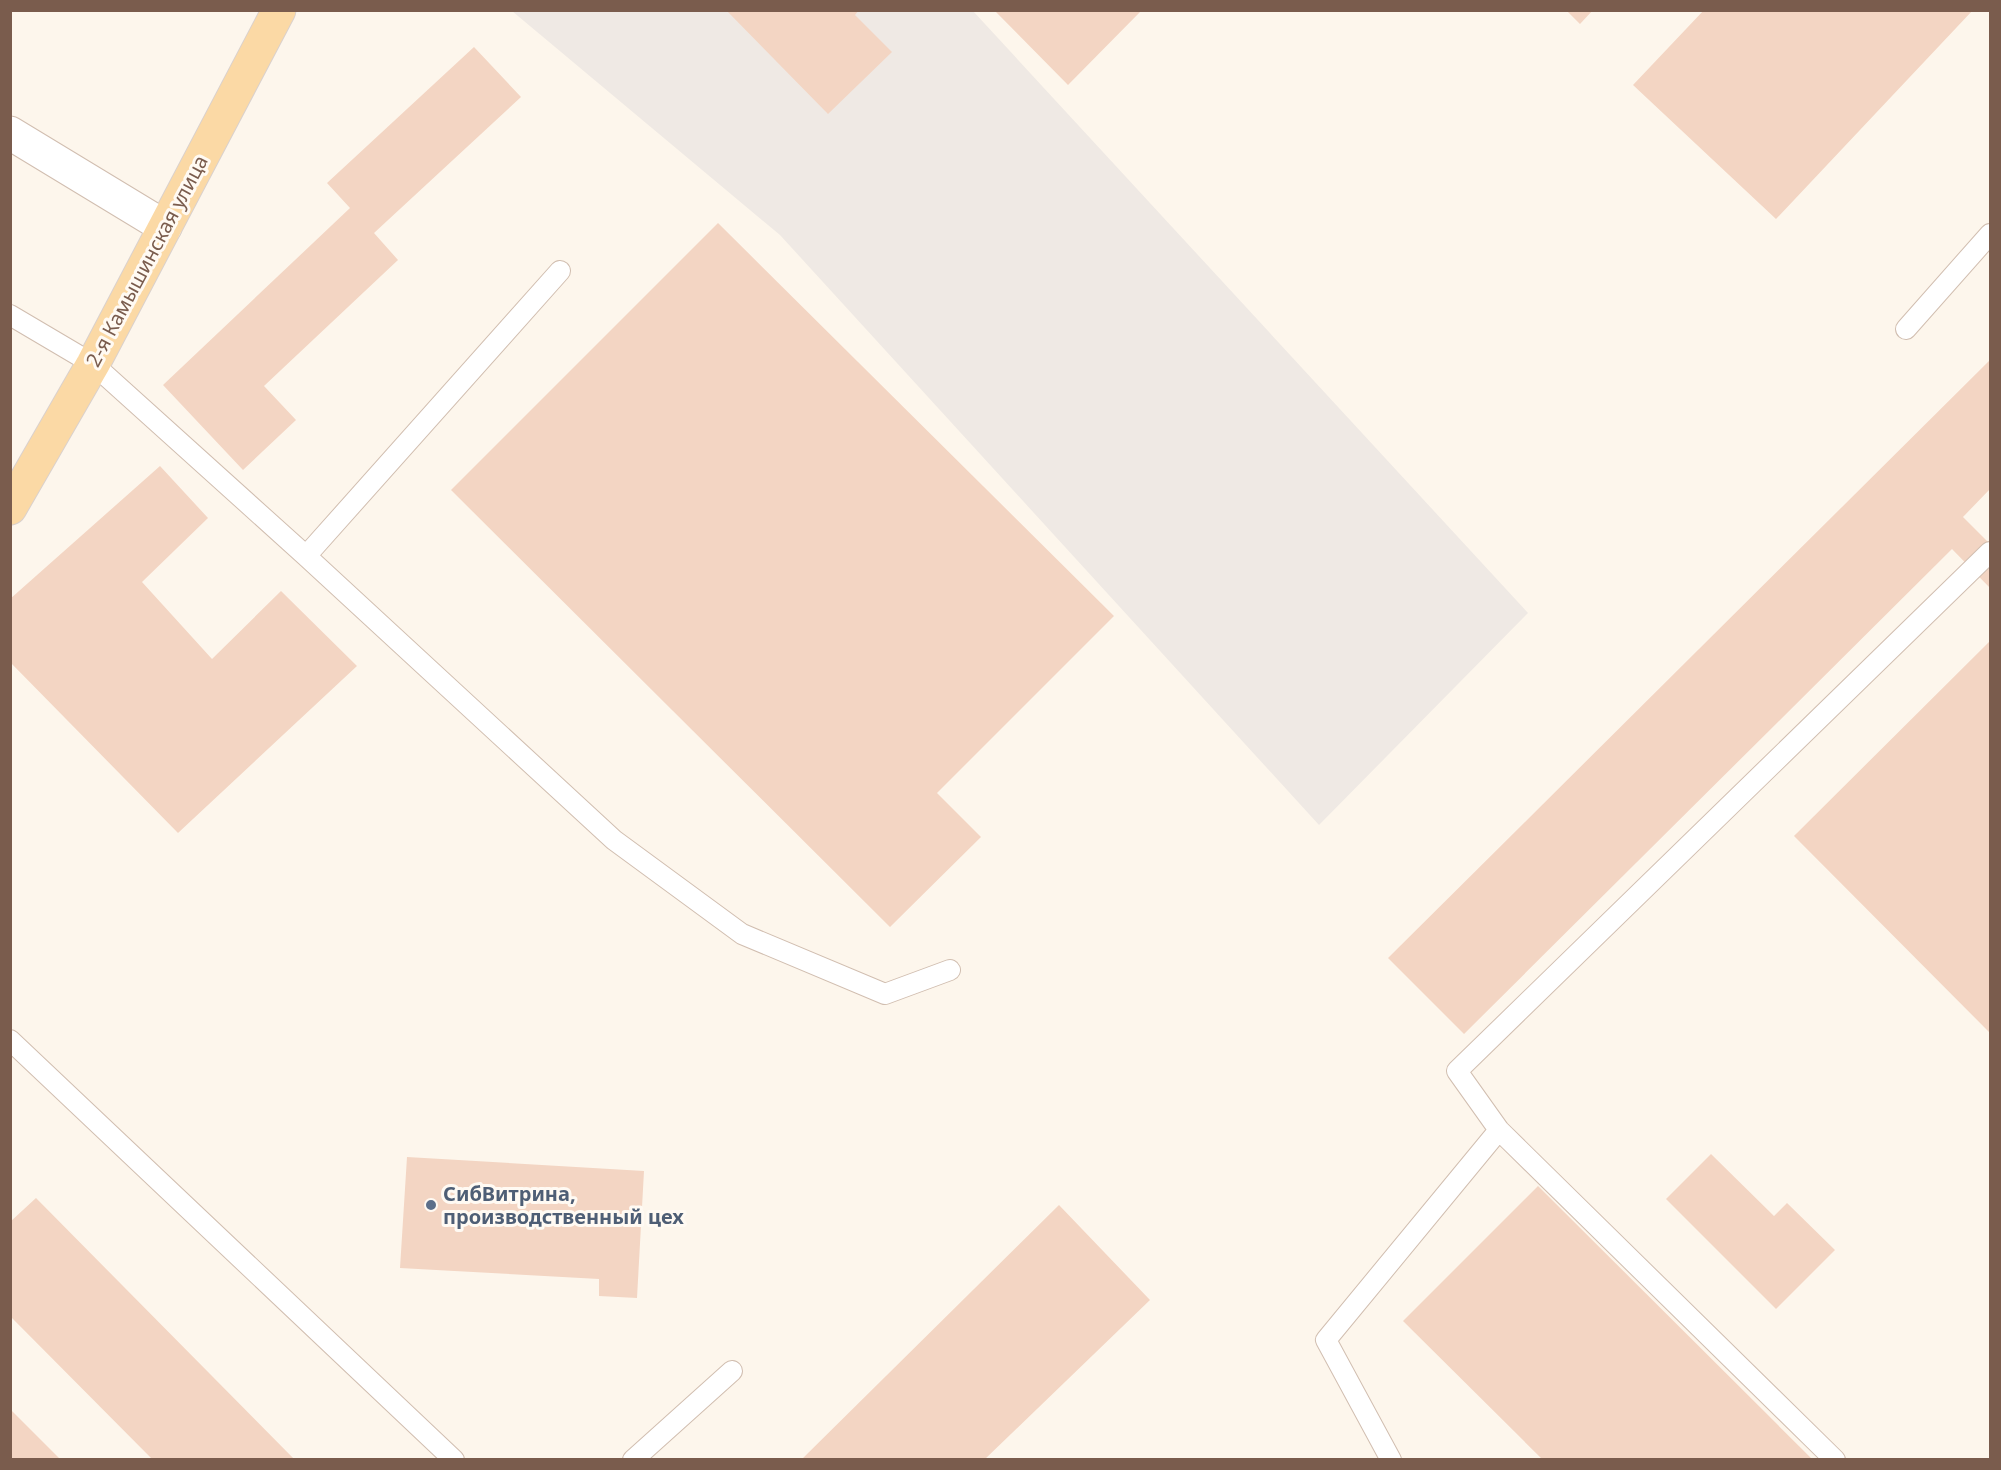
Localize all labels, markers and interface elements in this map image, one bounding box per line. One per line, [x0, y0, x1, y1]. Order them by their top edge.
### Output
street label: 2-я Камышинская улица [79, 150, 214, 371]
place label: СибВитрина, производственный цех [443, 1180, 684, 1230]
marker: СибВитрина, производственный цех [424, 1198, 438, 1212]

